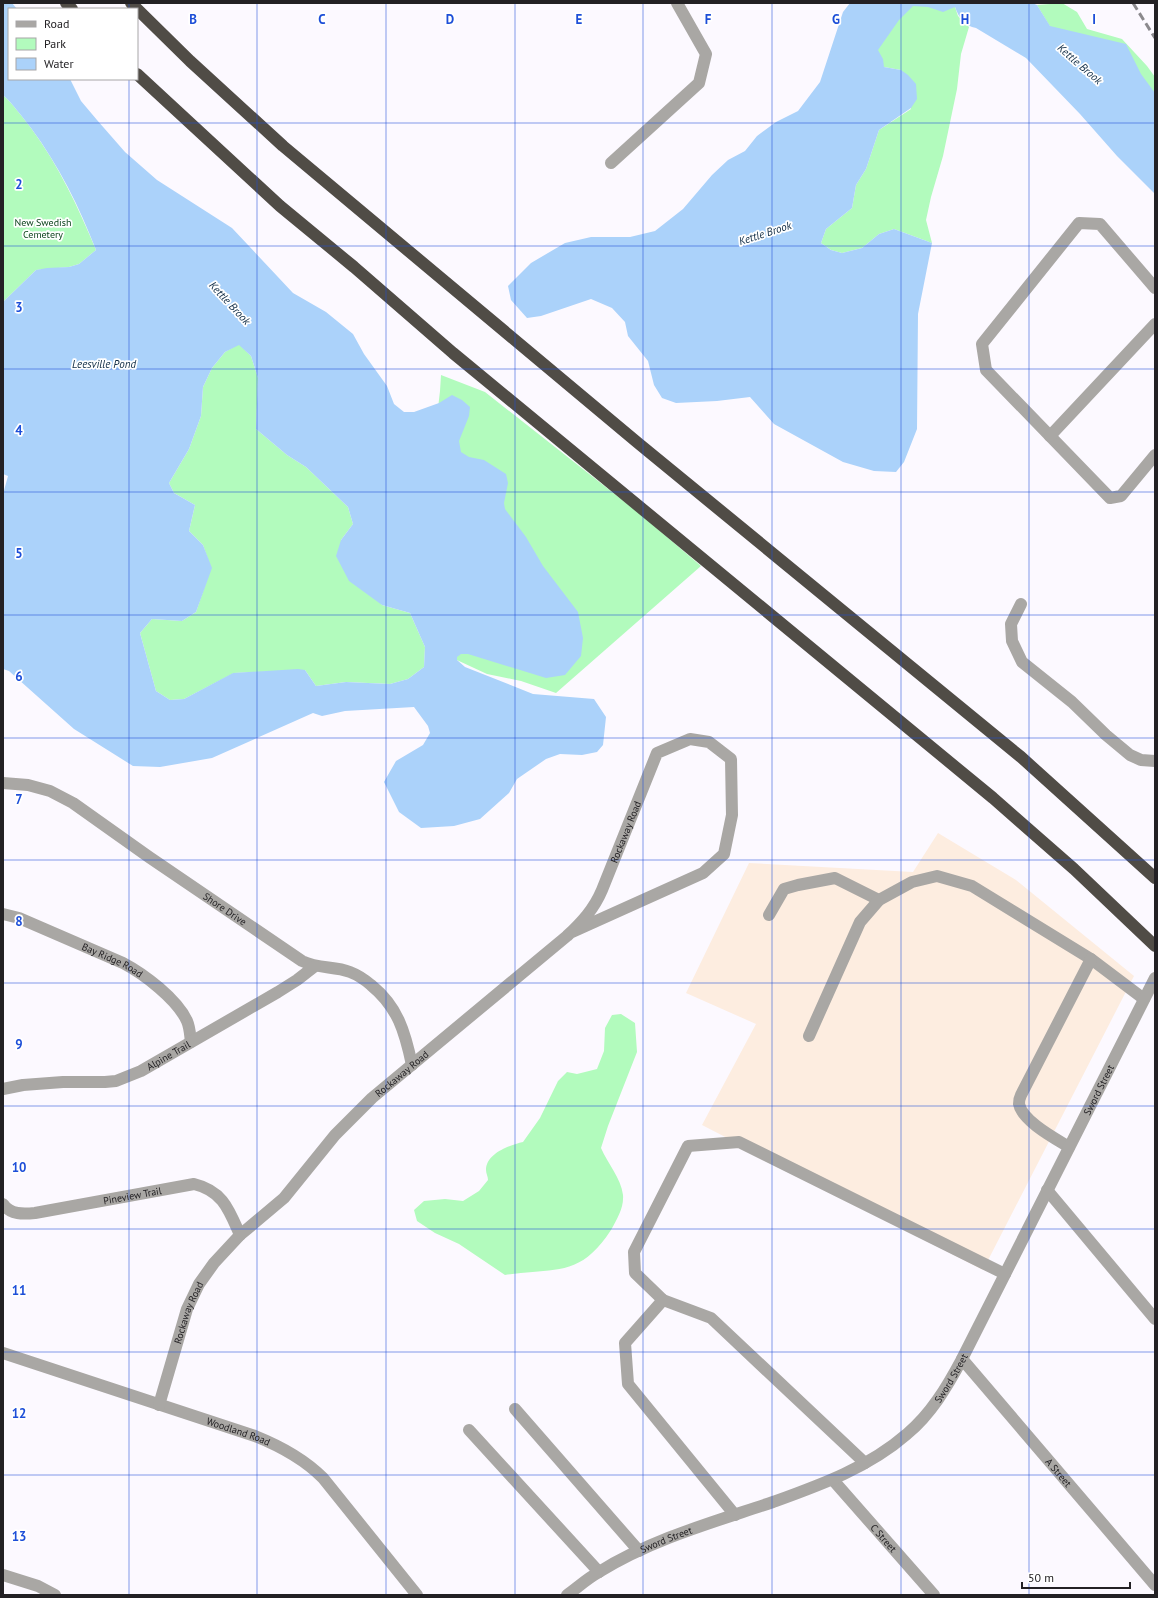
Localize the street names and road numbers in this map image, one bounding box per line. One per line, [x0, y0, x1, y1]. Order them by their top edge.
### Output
street label: Rockaway Road [608, 799, 644, 865]
street label: Shore Drive [201, 890, 249, 928]
street label: Bay Ridge Road [80, 940, 145, 980]
street label: Alpine Trail [144, 1038, 193, 1073]
street label: Rockaway Road [372, 1048, 431, 1100]
street label: Sword Street [1081, 1062, 1117, 1117]
street label: Pineview Trail [102, 1184, 163, 1207]
street label: Rockaway Road [171, 1280, 206, 1345]
street label: Sword Street [932, 1351, 971, 1406]
street label: Woodland Road [205, 1414, 272, 1449]
street label: A Street [1042, 1456, 1075, 1490]
street label: C Street [867, 1521, 900, 1556]
street label: Sword Street [638, 1523, 694, 1556]

